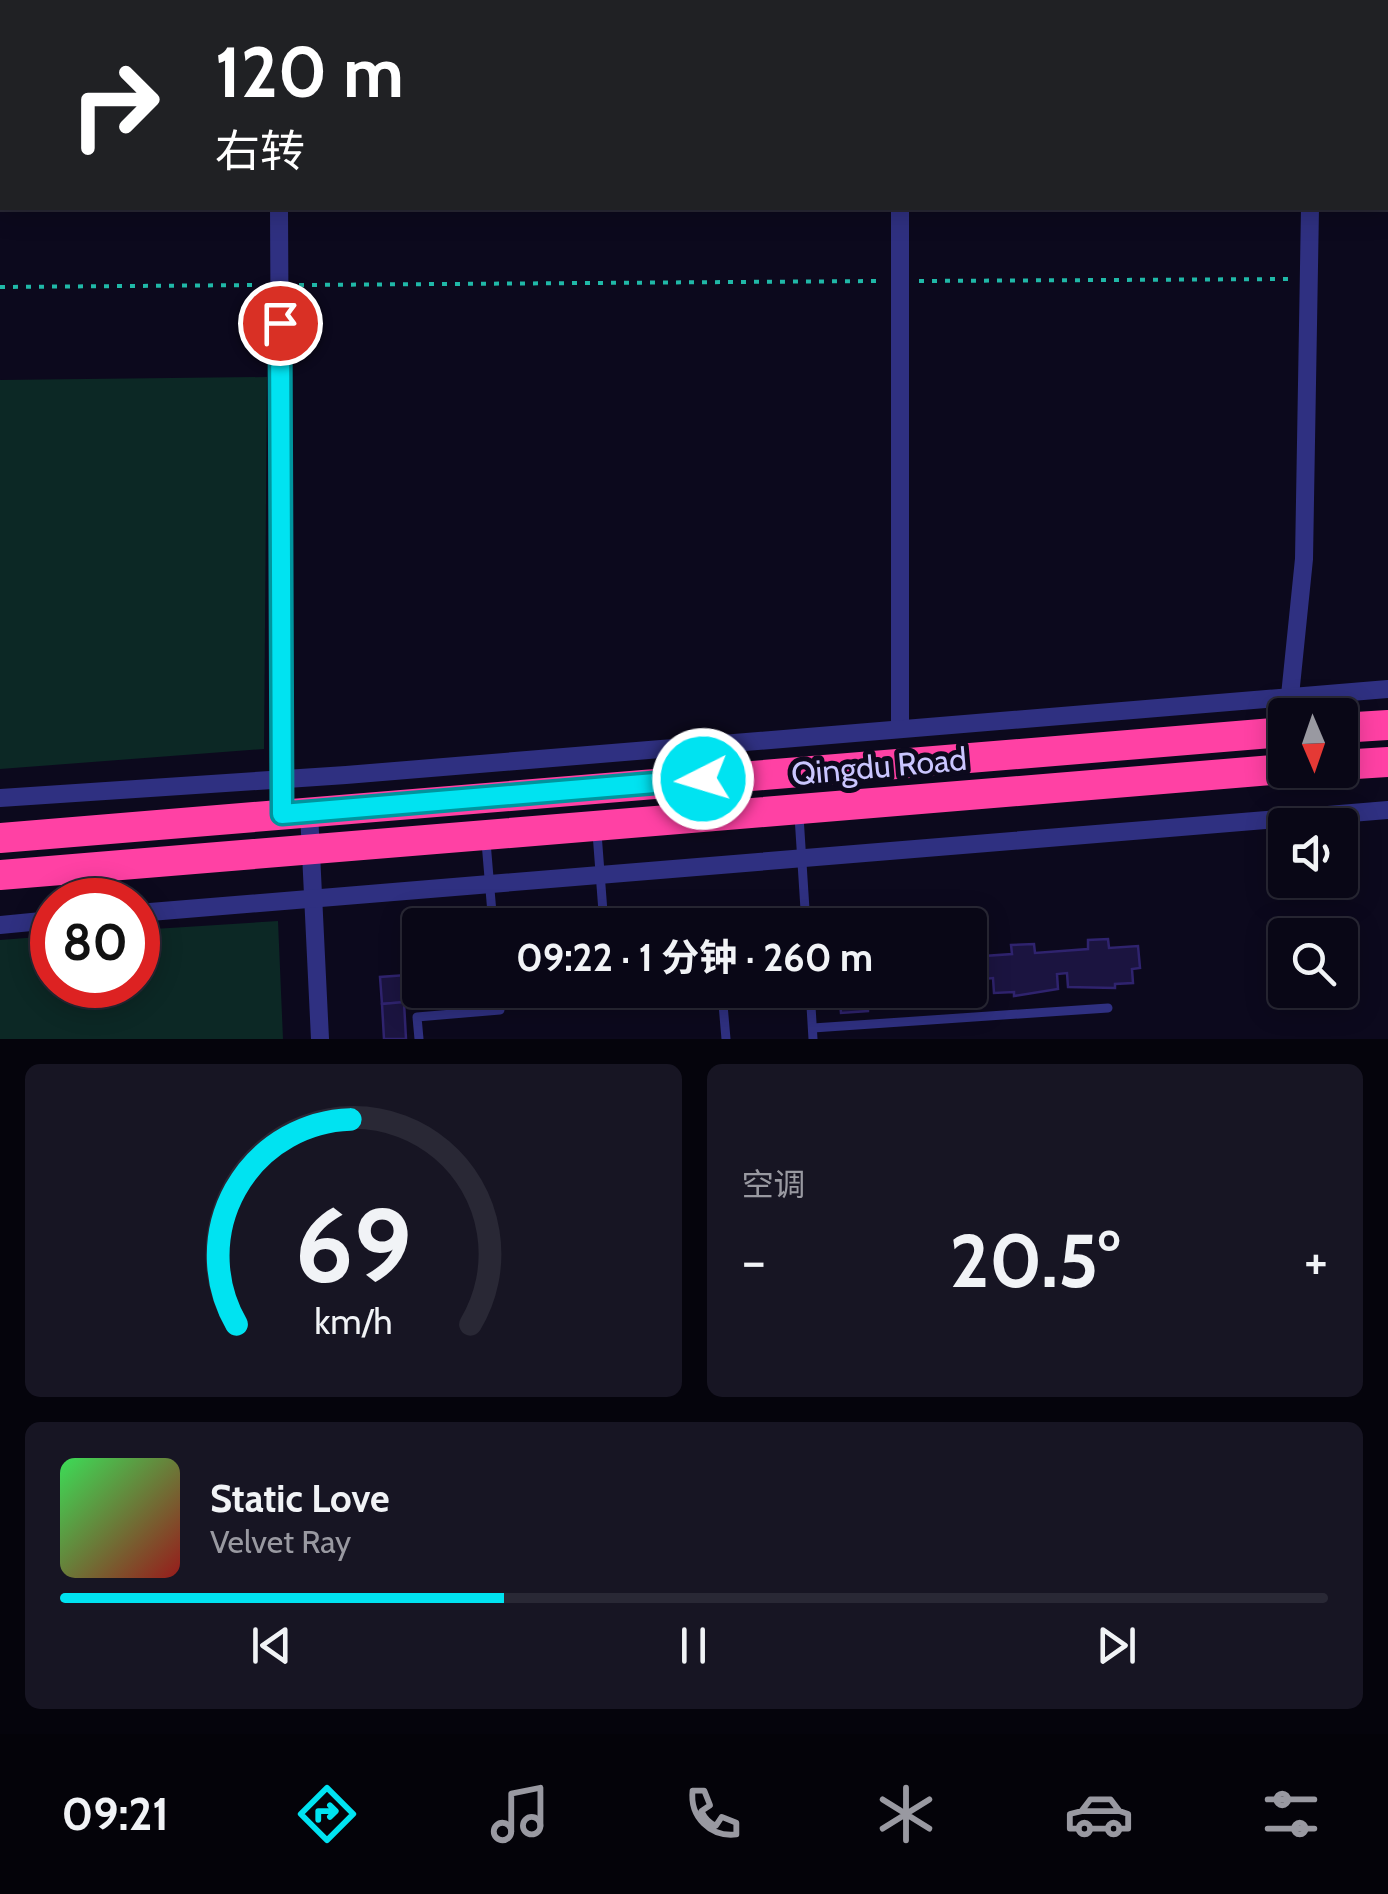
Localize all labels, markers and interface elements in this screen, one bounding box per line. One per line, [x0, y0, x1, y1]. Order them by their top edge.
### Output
text: 120 m [215, 29, 404, 115]
icon: right [50, 40, 180, 170]
text: 右转 [215, 124, 305, 178]
pin [238, 281, 323, 366]
icon: arrive [253, 296, 308, 351]
north arrow [1268, 698, 1358, 788]
map controls [1268, 698, 1358, 1008]
position arrow [651, 727, 755, 831]
street label: Qingdu Road [790, 739, 968, 793]
button: sound [1268, 808, 1358, 898]
speed limit sign: 80 [30, 878, 160, 1008]
button: search [1268, 918, 1358, 1008]
text: 09:22 · 1 分钟 · 260 m [516, 934, 873, 981]
text: 空调 [742, 1165, 806, 1204]
text: 69 [295, 1182, 412, 1308]
text: 20.5° [950, 1215, 1120, 1306]
text: − [742, 1227, 766, 1294]
text: + [1304, 1227, 1328, 1294]
text: km/h [314, 1300, 392, 1343]
text: Static Love [210, 1475, 389, 1522]
text: Velvet Ray [210, 1522, 351, 1561]
icon: previous [244, 1618, 299, 1673]
icon: pause [666, 1618, 721, 1673]
icon: next [1089, 1618, 1144, 1673]
icon: directions [292, 1779, 362, 1849]
icon: music [485, 1779, 555, 1849]
icon: phone [678, 1779, 748, 1849]
icon: climate [871, 1779, 941, 1849]
icon: car [1064, 1779, 1134, 1849]
icon: filters [1256, 1779, 1326, 1849]
text: 09:21 [61, 1787, 169, 1841]

